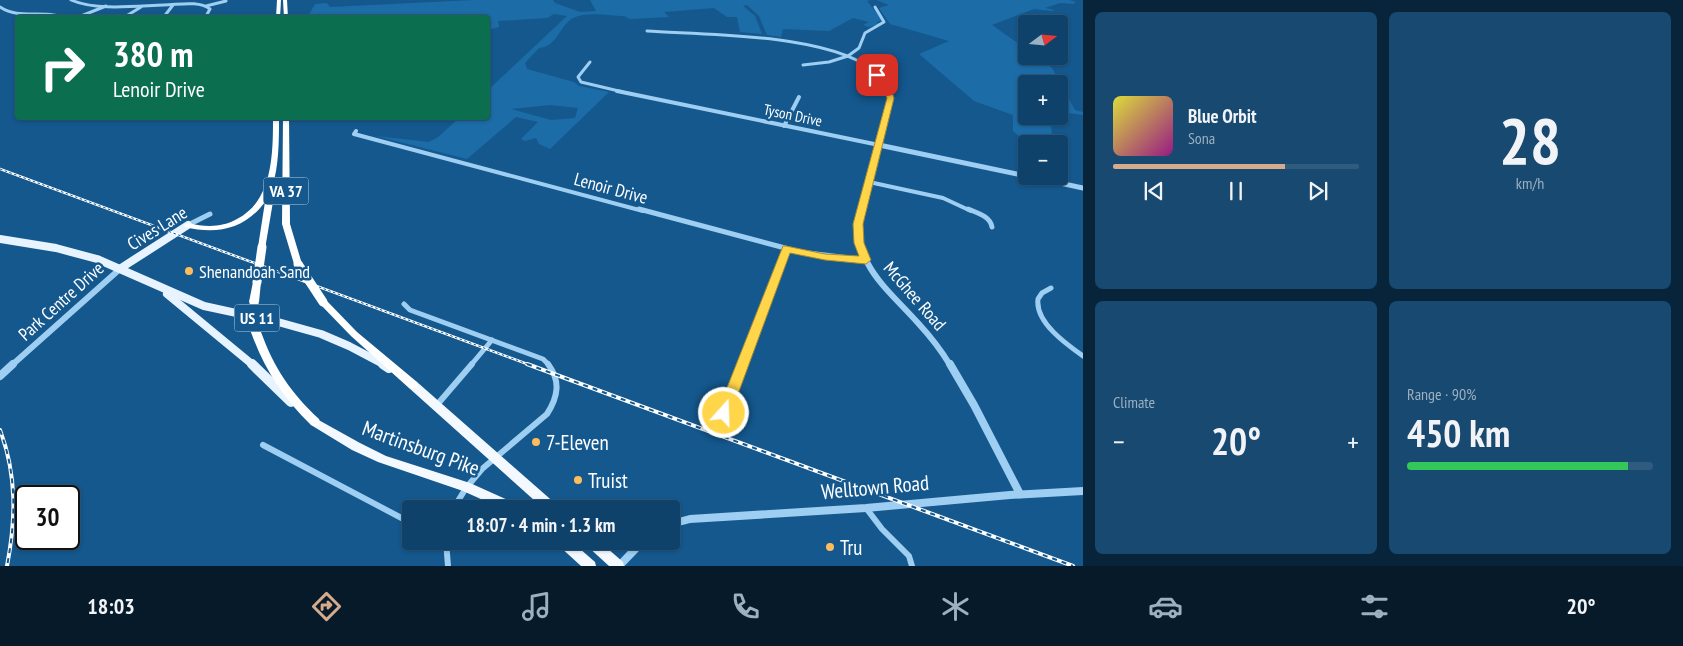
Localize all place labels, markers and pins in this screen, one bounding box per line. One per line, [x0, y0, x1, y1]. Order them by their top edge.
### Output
pin [856, 54, 898, 96]
place label: Shenandoah Sand [199, 260, 310, 283]
marker: Shenandoah Sand [183, 265, 195, 277]
place label: 7-Eleven [546, 429, 609, 456]
marker: 7-Eleven [530, 436, 542, 448]
place label: Truist [588, 467, 628, 494]
marker: Truist [572, 474, 584, 486]
place label: Tru [840, 534, 862, 561]
marker: Tru [824, 541, 836, 553]

